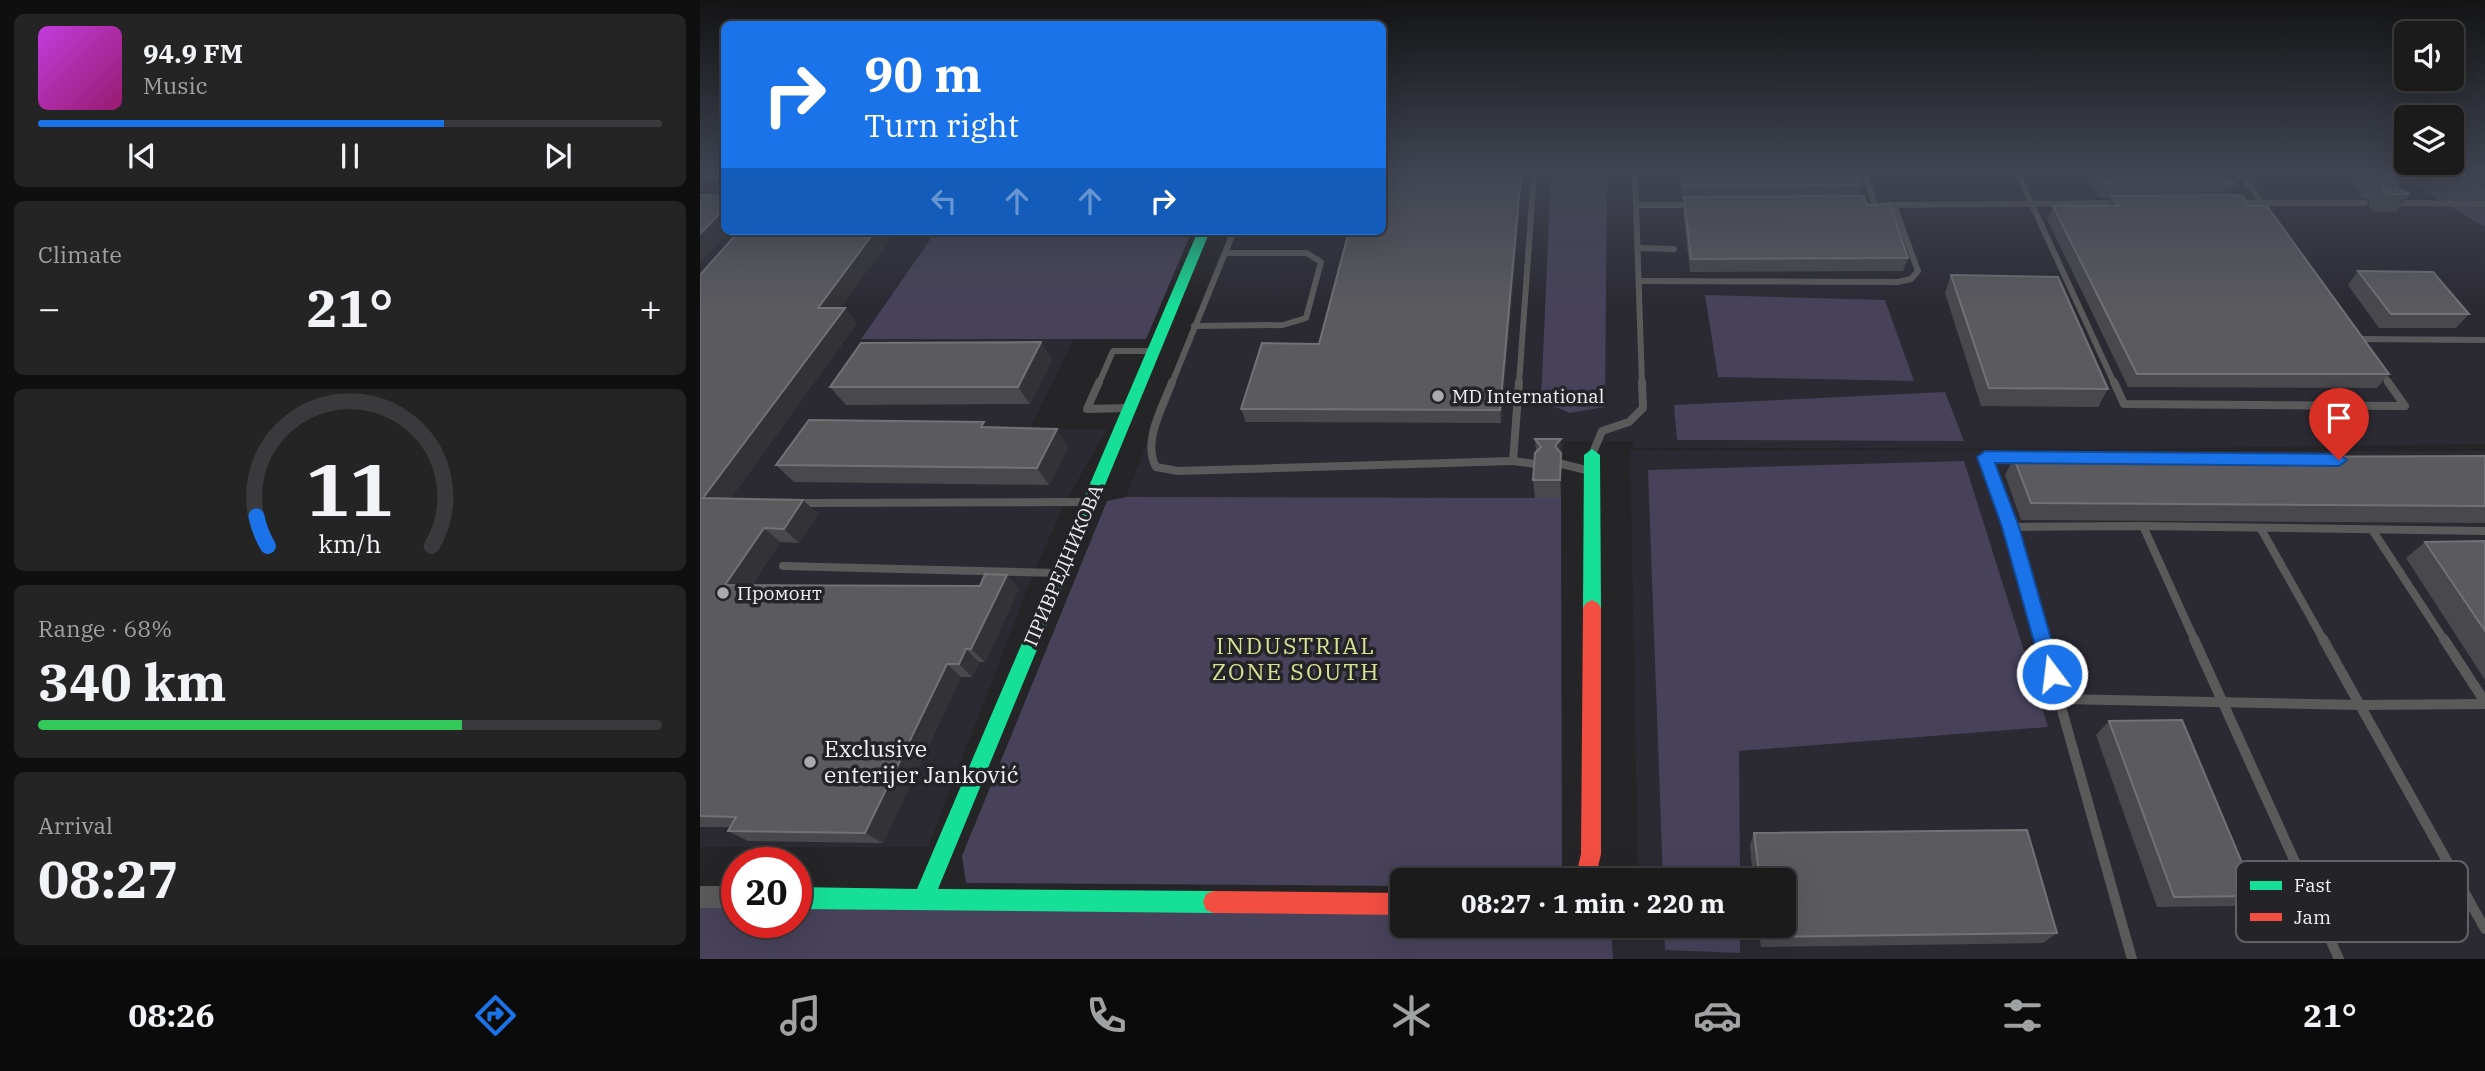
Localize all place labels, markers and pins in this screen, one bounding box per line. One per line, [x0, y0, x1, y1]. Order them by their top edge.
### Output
place label: MD International [1452, 384, 1605, 408]
marker: MD International [1430, 388, 1446, 404]
pin [2309, 388, 2369, 460]
place label: Промонт [737, 581, 822, 605]
marker: Промонт [715, 585, 731, 601]
place label: Exclusive enterijer Janković [824, 733, 1019, 789]
marker: Exclusive enterijer Janković [802, 754, 818, 770]

